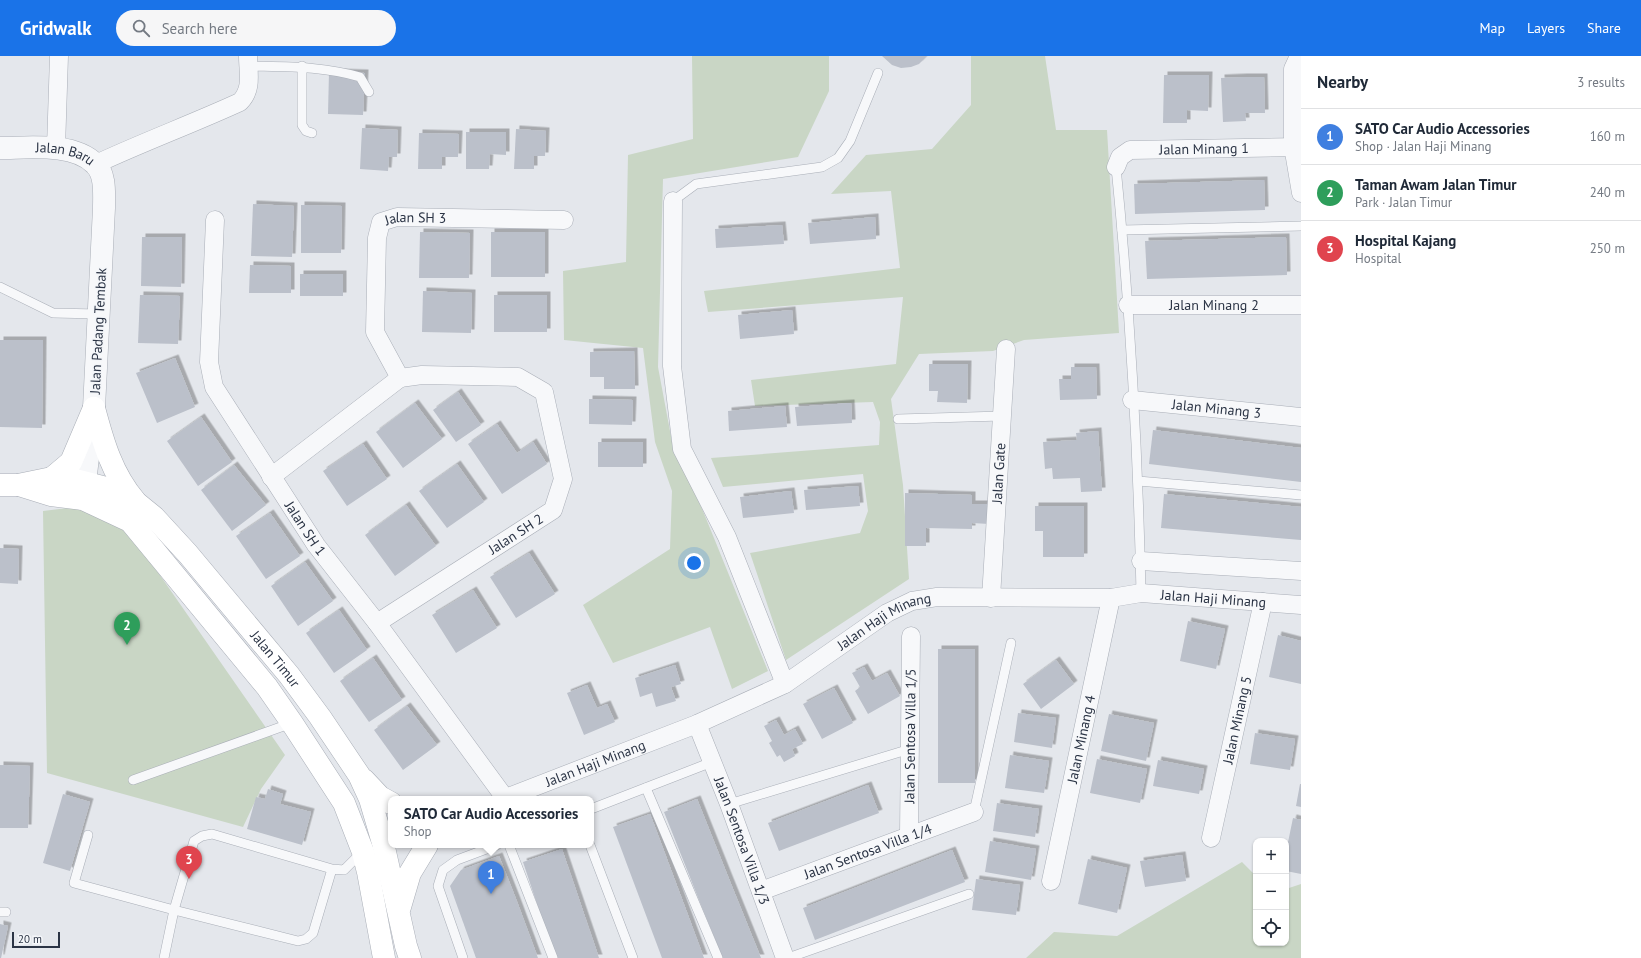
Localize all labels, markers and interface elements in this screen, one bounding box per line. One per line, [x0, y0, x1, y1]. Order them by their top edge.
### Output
search box [116, 10, 396, 46]
text: Gridwalk [20, 16, 92, 40]
icon: search [130, 17, 152, 39]
text: Search here [162, 19, 237, 38]
text: Map [1479, 19, 1505, 37]
text: Layers [1527, 19, 1565, 37]
text: Share [1587, 19, 1621, 37]
text: Nearby [1317, 71, 1368, 93]
text: 3 results [1577, 74, 1625, 91]
text: SATO Car Audio Accessories [1355, 119, 1530, 138]
text: 1 [1326, 128, 1334, 145]
text: 160 m [1590, 128, 1625, 145]
street label: Jalan Baru [34, 138, 99, 169]
text: Shop · Jalan Haji Minang [1355, 138, 1492, 155]
street label: Jalan Minang 1 [1158, 139, 1249, 159]
text: Taman Awam Jalan Timur [1355, 175, 1517, 194]
text: 2 [1326, 184, 1334, 201]
text: 240 m [1590, 184, 1625, 201]
text: Park · Jalan Timur [1355, 194, 1452, 211]
street label: Jalan SH 3 [381, 208, 446, 230]
text: Hospital Kajang [1355, 231, 1456, 250]
text: 3 [1326, 240, 1334, 257]
text: 250 m [1590, 240, 1625, 257]
text: Hospital [1355, 250, 1401, 267]
street label: Jalan Padang Tembak [86, 267, 110, 396]
street label: Jalan Minang 2 [1168, 296, 1259, 314]
street label: Jalan Minang 3 [1170, 395, 1262, 422]
street label: Jalan Gate [988, 442, 1009, 505]
street label: Jalan SH 1 [280, 497, 330, 559]
street label: Jalan SH 2 [484, 510, 547, 559]
your location [684, 553, 704, 573]
street label: Jalan Haji Minang [1159, 585, 1267, 611]
street label: Jalan Haji Minang [833, 589, 932, 655]
pin: 2 [114, 612, 140, 645]
street label: Jalan Timur [246, 626, 304, 691]
street label: Jalan Sentosa Villa 1/5 [900, 668, 920, 805]
street label: Jalan Minang 5 [1218, 674, 1255, 766]
street label: Jalan Minang 4 [1063, 693, 1099, 786]
street label: Jalan Haji Minang [542, 736, 648, 791]
street label: Jalan Sentosa Villa 1/3 [710, 773, 774, 907]
popup [388, 796, 594, 848]
text: SATO Car Audio Accessories [404, 804, 578, 823]
street label: Jalan Sentosa Villa 1/4 [801, 819, 935, 884]
text: Shop [404, 823, 432, 840]
map controls [1253, 838, 1289, 946]
button: + [1253, 838, 1289, 874]
pin: 3 [176, 846, 202, 879]
pin: 1 [478, 861, 504, 894]
button: − [1253, 874, 1289, 910]
button: locate [1253, 910, 1289, 946]
scale bar [12, 930, 60, 949]
text: 20 m [18, 932, 42, 946]

